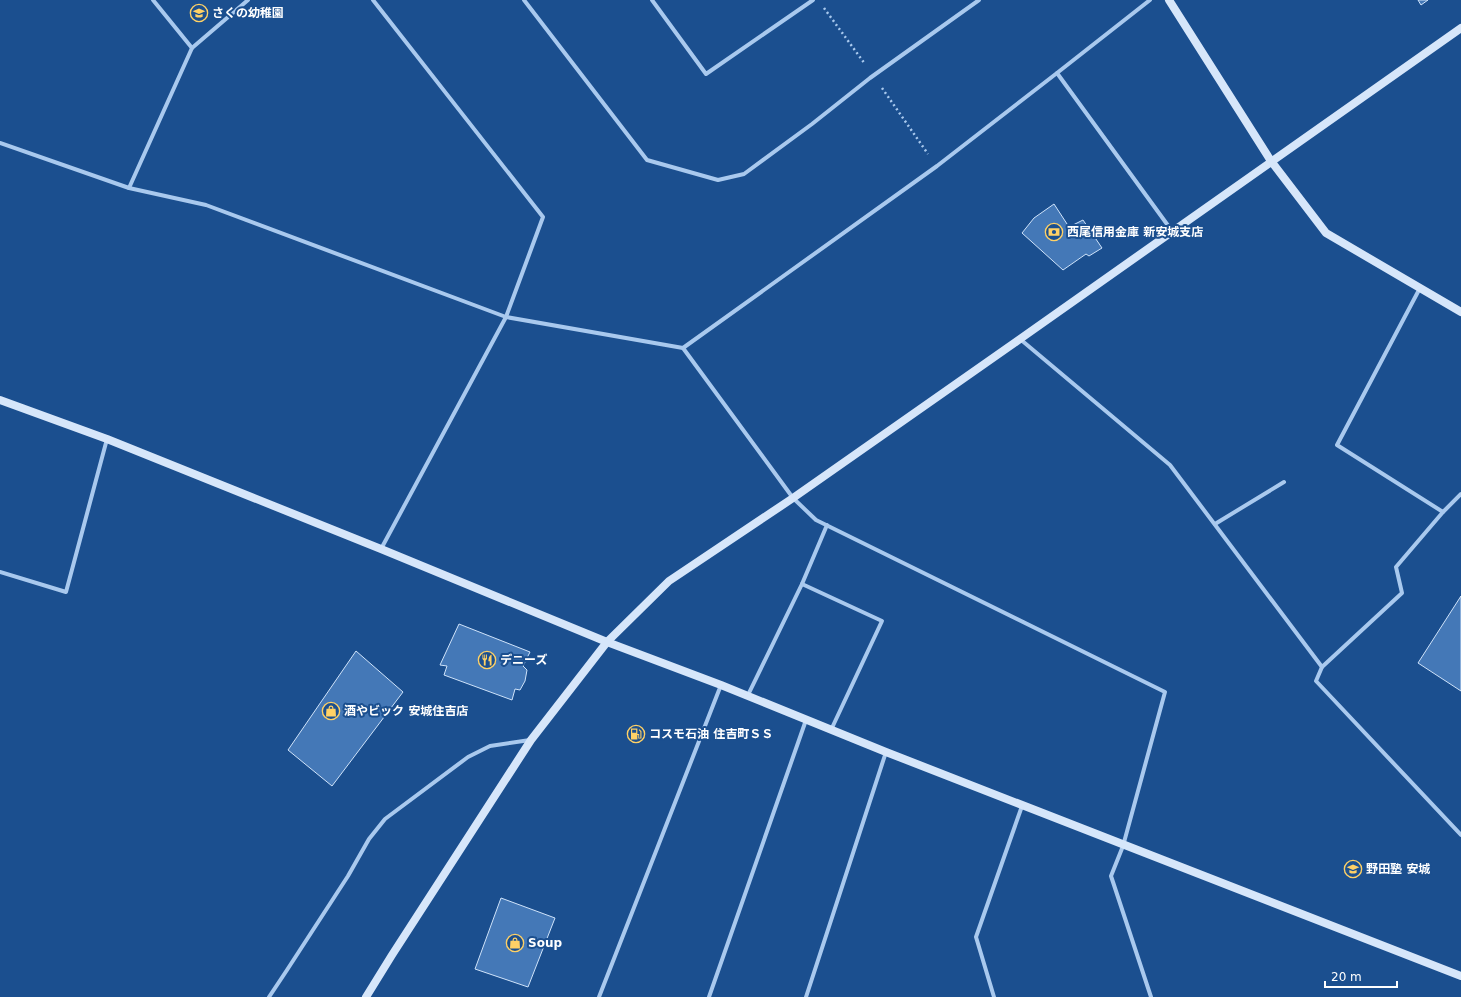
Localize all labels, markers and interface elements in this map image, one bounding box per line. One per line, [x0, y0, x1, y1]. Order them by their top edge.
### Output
school or university icon: さくの幼稚園 [189, 3, 209, 23]
place label: さくの幼稚園 [212, 6, 284, 20]
bank icon: 西尾信用金庫 新安城支店 [1044, 222, 1064, 242]
place label: 西尾信用金庫 新安城支店 [1067, 225, 1203, 239]
restaurant icon: デニーズ [477, 650, 497, 670]
place label: デニーズ [500, 653, 547, 667]
shop icon: 酒やビック 安城住吉店 [321, 701, 341, 721]
place label: 酒やビック 安城住吉店 [344, 704, 468, 718]
fuel station icon: コスモ石油 住吉町ＳＳ [626, 724, 646, 744]
place label: コスモ石油 住吉町ＳＳ [649, 727, 773, 741]
school or university icon: 野田塾 安城 [1343, 859, 1363, 879]
place label: 野田塾 安城 [1366, 862, 1430, 876]
shop icon: Soup [505, 933, 525, 953]
place label: Soup [528, 936, 562, 950]
scale bar [1325, 963, 1397, 989]
text: 20 m [1331, 970, 1362, 984]

